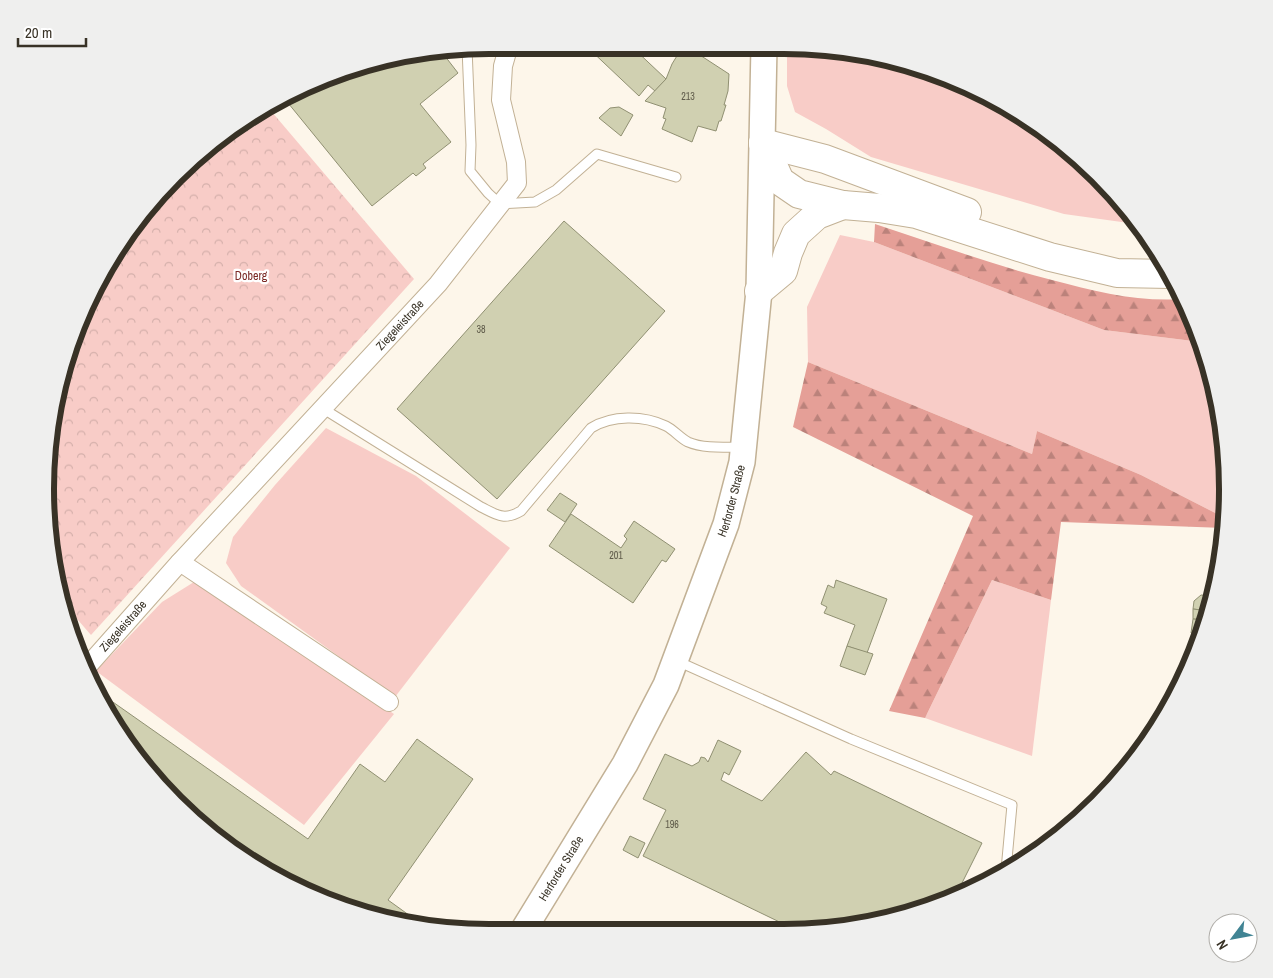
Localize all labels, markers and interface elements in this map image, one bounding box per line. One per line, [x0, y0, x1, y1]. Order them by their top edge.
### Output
scale bar [18, 15, 85, 47]
text: 20 m [25, 22, 52, 43]
house number: 213 [681, 90, 695, 103]
park label: Doberg [235, 268, 268, 284]
street label: Ziegeleistraße [372, 296, 427, 354]
house number: 38 [476, 323, 486, 336]
street label: Herforder Straße [714, 463, 749, 539]
house number: 201 [609, 549, 623, 562]
street label: Ziegeleistraße [96, 597, 150, 655]
house number: 196 [665, 818, 679, 831]
street label: Herforder Straße [535, 833, 587, 904]
north arrow [1208, 913, 1258, 963]
text: N [1212, 937, 1232, 953]

